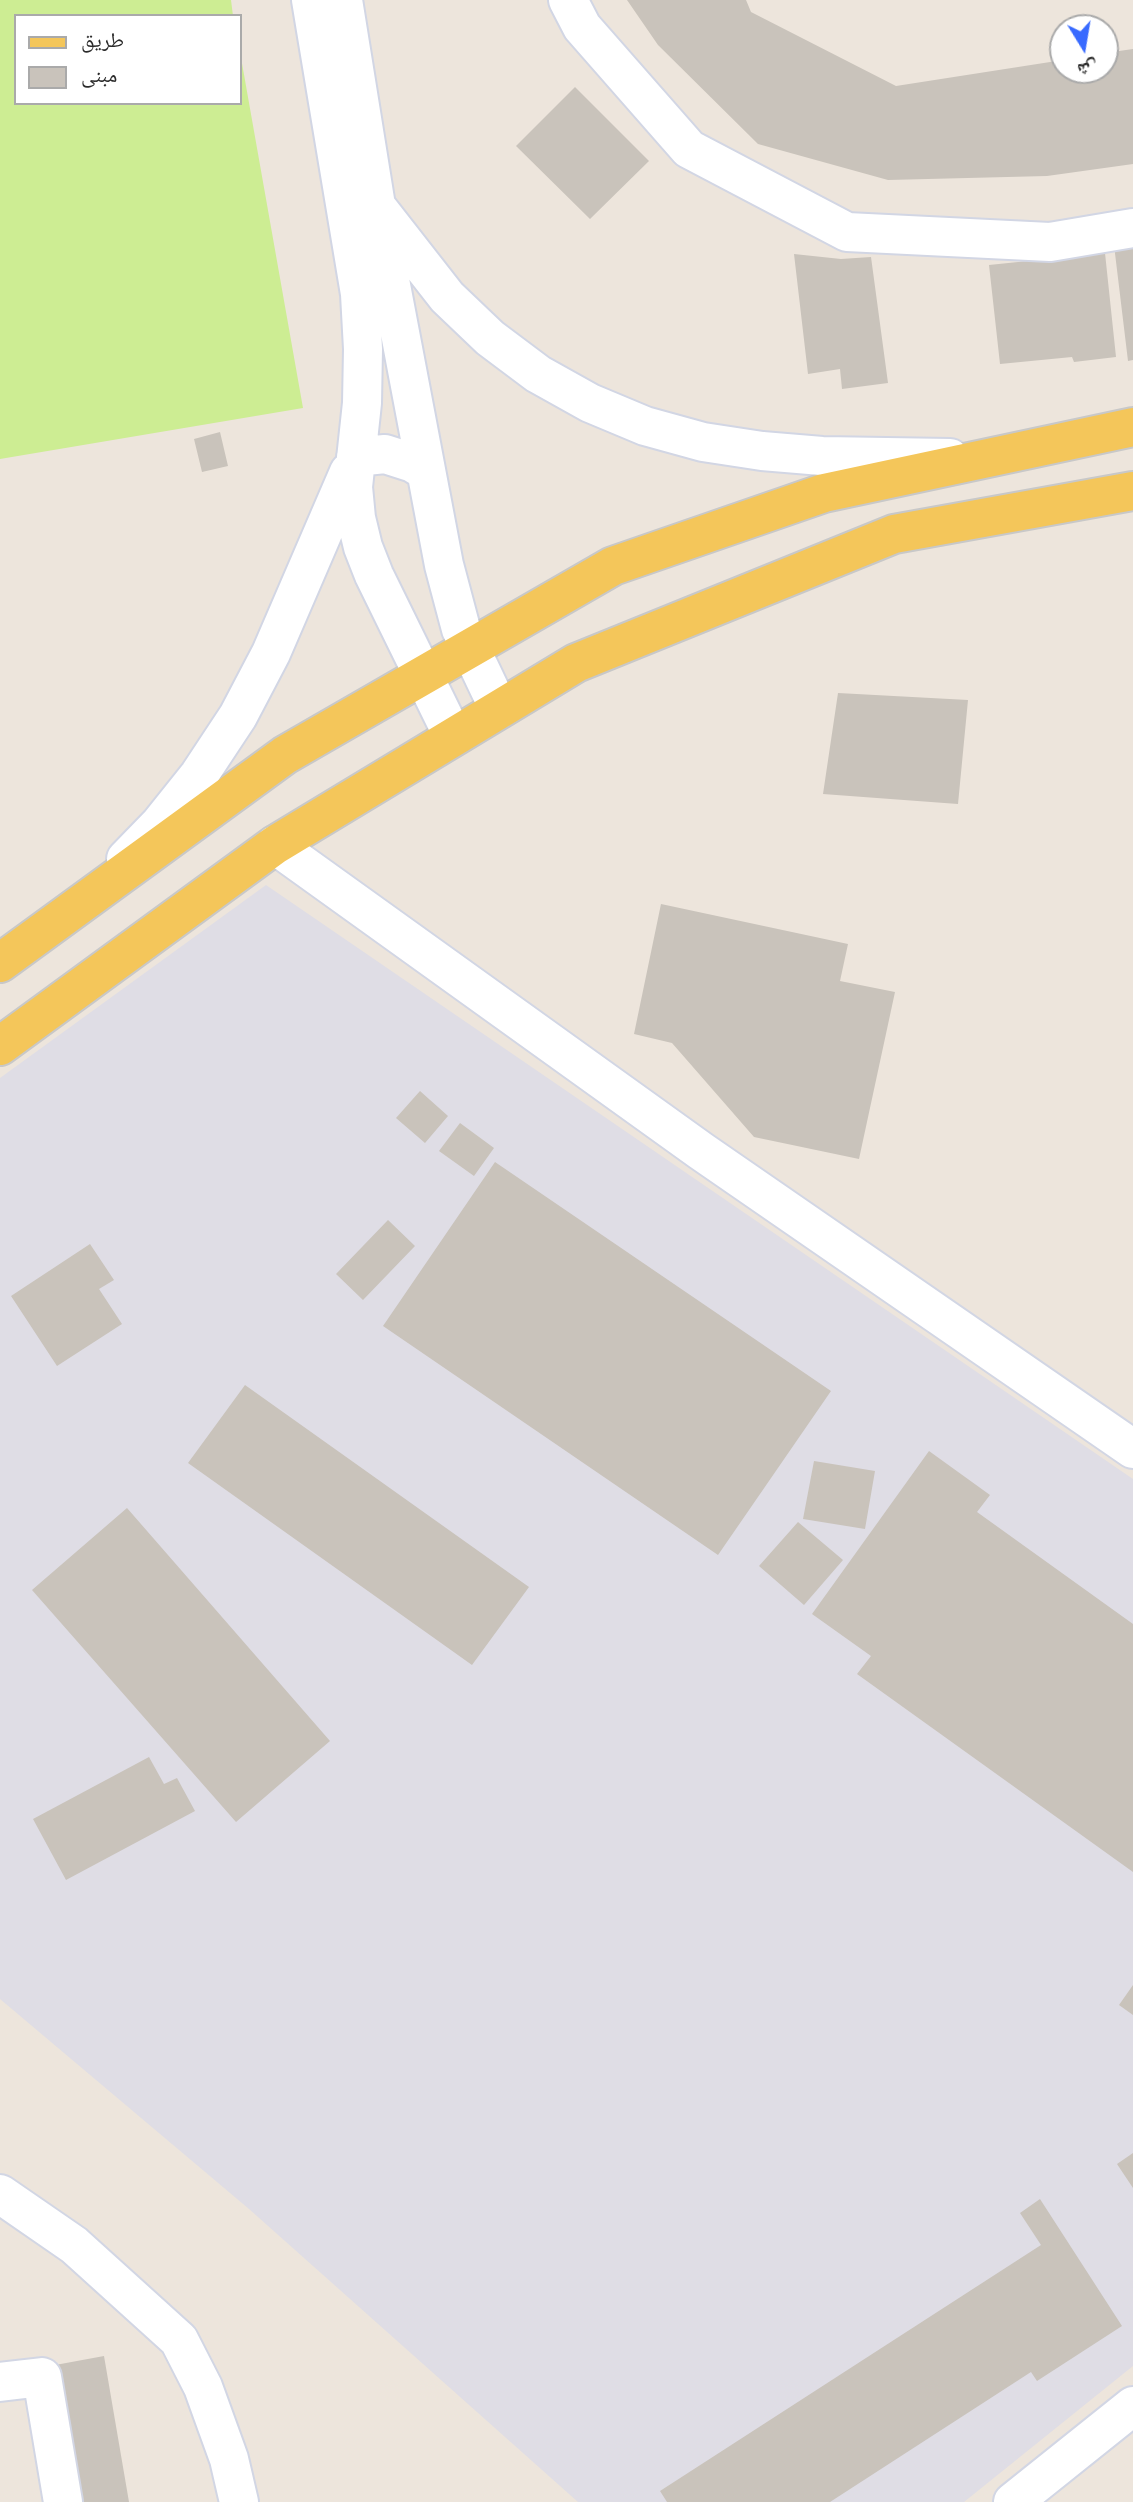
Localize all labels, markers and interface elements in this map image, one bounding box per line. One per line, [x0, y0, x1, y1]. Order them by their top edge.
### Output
legend [14, 14, 242, 105]
north arrow [1049, 14, 1119, 84]
text: طريق [81, 30, 124, 51]
text: ش [1076, 57, 1099, 79]
text: مبنى [81, 65, 117, 86]

